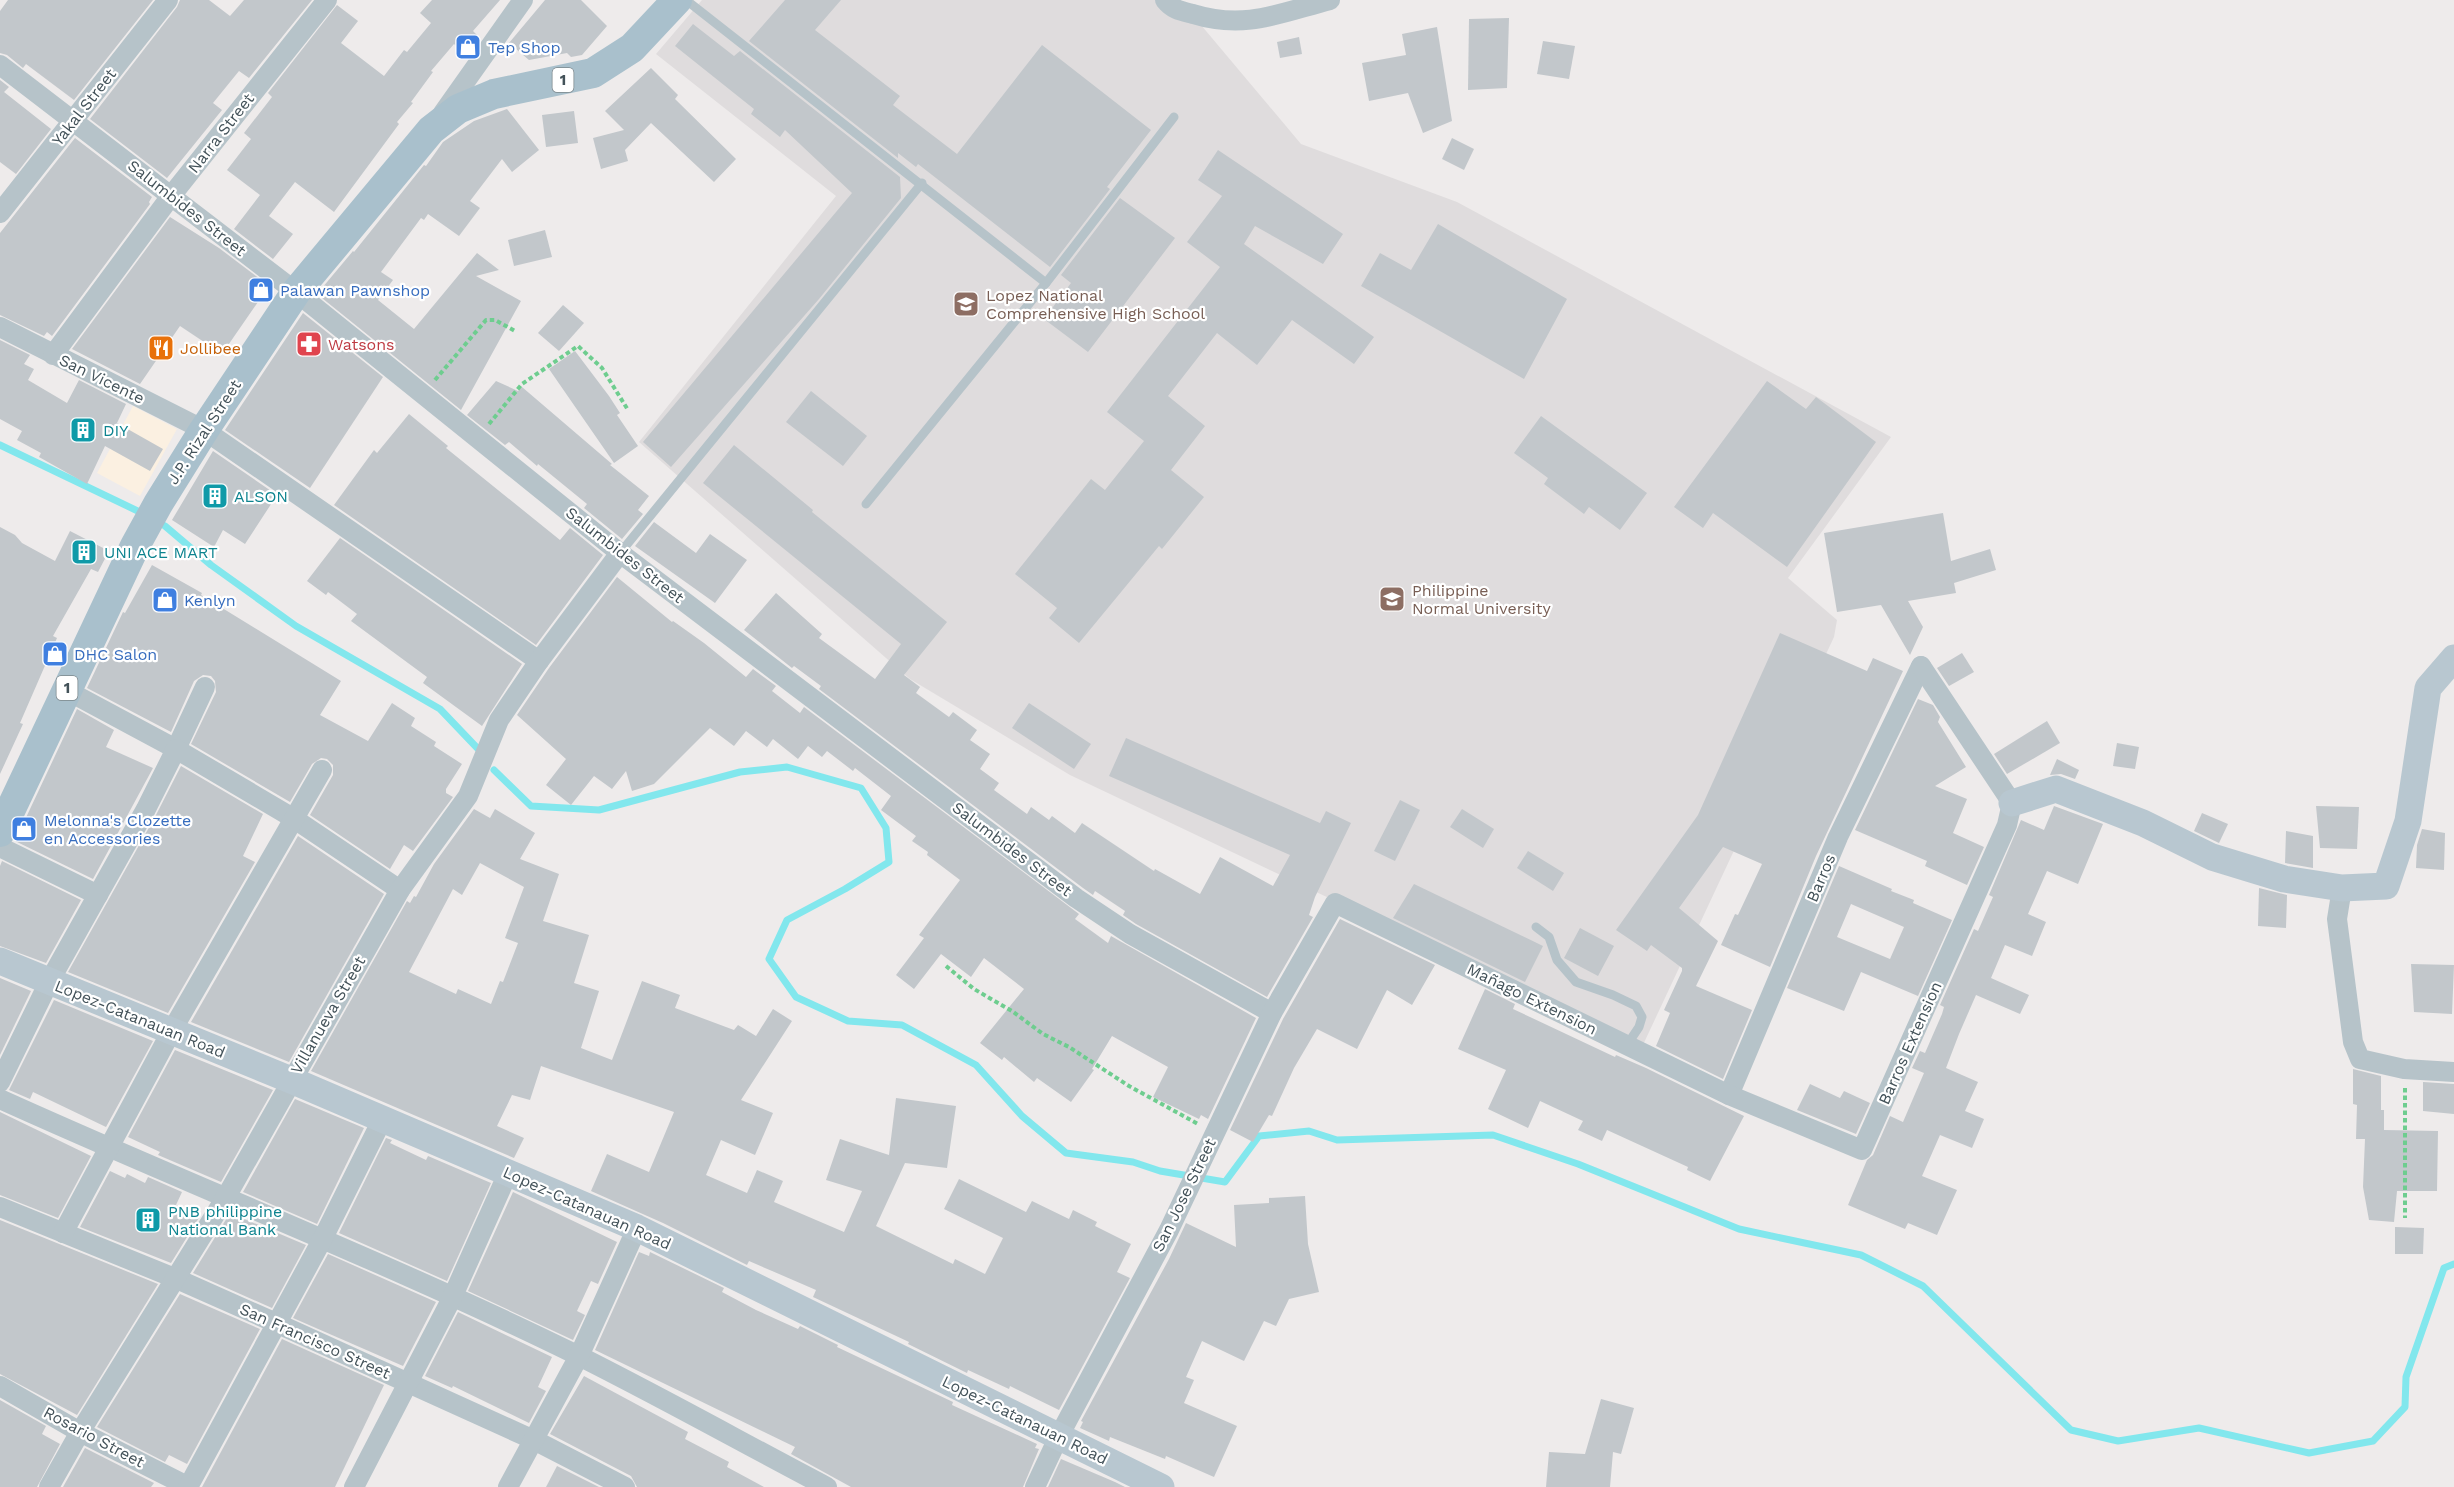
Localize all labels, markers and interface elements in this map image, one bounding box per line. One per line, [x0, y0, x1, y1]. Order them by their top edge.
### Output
shop icon: Tep Shop [453, 32, 483, 62]
place label: Tep Shop [488, 38, 560, 57]
street label: Yakal Street [48, 64, 120, 149]
road number: 1 [552, 68, 574, 92]
street label: Narra Street [184, 89, 258, 177]
street label: Salumbides Street [124, 156, 250, 260]
shop icon: Palawan Pawnshop [246, 275, 276, 305]
place label: Palawan Pawnshop [280, 281, 430, 300]
place label: Lopez National Comprehensive High School [986, 286, 1205, 323]
school or university icon: Lopez National Comprehensive High School [951, 289, 981, 319]
pharmacy icon: Watsons [294, 329, 324, 359]
restaurant icon: Jollibee [146, 333, 176, 363]
place label: Watsons [328, 335, 395, 354]
place label: Jollibee [180, 339, 241, 358]
street label: San Vicente [56, 350, 148, 408]
street label: J.P. Rizal Street [163, 376, 245, 488]
building icon: DIY [68, 415, 98, 445]
place label: DIY [103, 421, 128, 440]
building icon: ALSON [200, 481, 230, 511]
place label: ALSON [234, 487, 288, 506]
street label: Salumbides Street [562, 503, 688, 607]
building icon: UNI ACE MART [69, 537, 99, 567]
place label: UNI ACE MART [104, 543, 218, 562]
place label: Philippine Normal University [1412, 581, 1551, 618]
school or university icon: Philippine Normal University [1377, 584, 1407, 614]
shop icon: Kenlyn [150, 585, 180, 615]
place label: Kenlyn [184, 591, 236, 610]
shop icon: DHC Salon [40, 639, 70, 669]
place label: DHC Salon [74, 645, 157, 664]
road number: 1 [56, 676, 78, 700]
street label: Salumbides Street [948, 798, 1076, 900]
place label: Melonna's Clozette en Accessories [44, 811, 191, 848]
shop icon: Melonna's Clozette en Accessories [9, 814, 39, 844]
street label: Barros [1802, 851, 1840, 905]
street label: Villanueva Street [287, 953, 370, 1077]
street label: Mañago Extension [1464, 959, 1600, 1039]
street label: Lopez-Catanauan Road [52, 976, 228, 1062]
street label: Barros Extension [1874, 979, 1946, 1107]
street label: San Jose Street [1148, 1135, 1220, 1255]
street label: Lopez-Catanauan Road [500, 1162, 674, 1254]
place label: PNB philippine National Bank [168, 1202, 282, 1239]
building icon: PNB philippine National Bank [133, 1205, 163, 1235]
street label: San Francisco Street [237, 1299, 393, 1383]
street label: Lopez-Catanauan Road [939, 1372, 1111, 1468]
street label: Rosario Street [40, 1402, 148, 1472]

